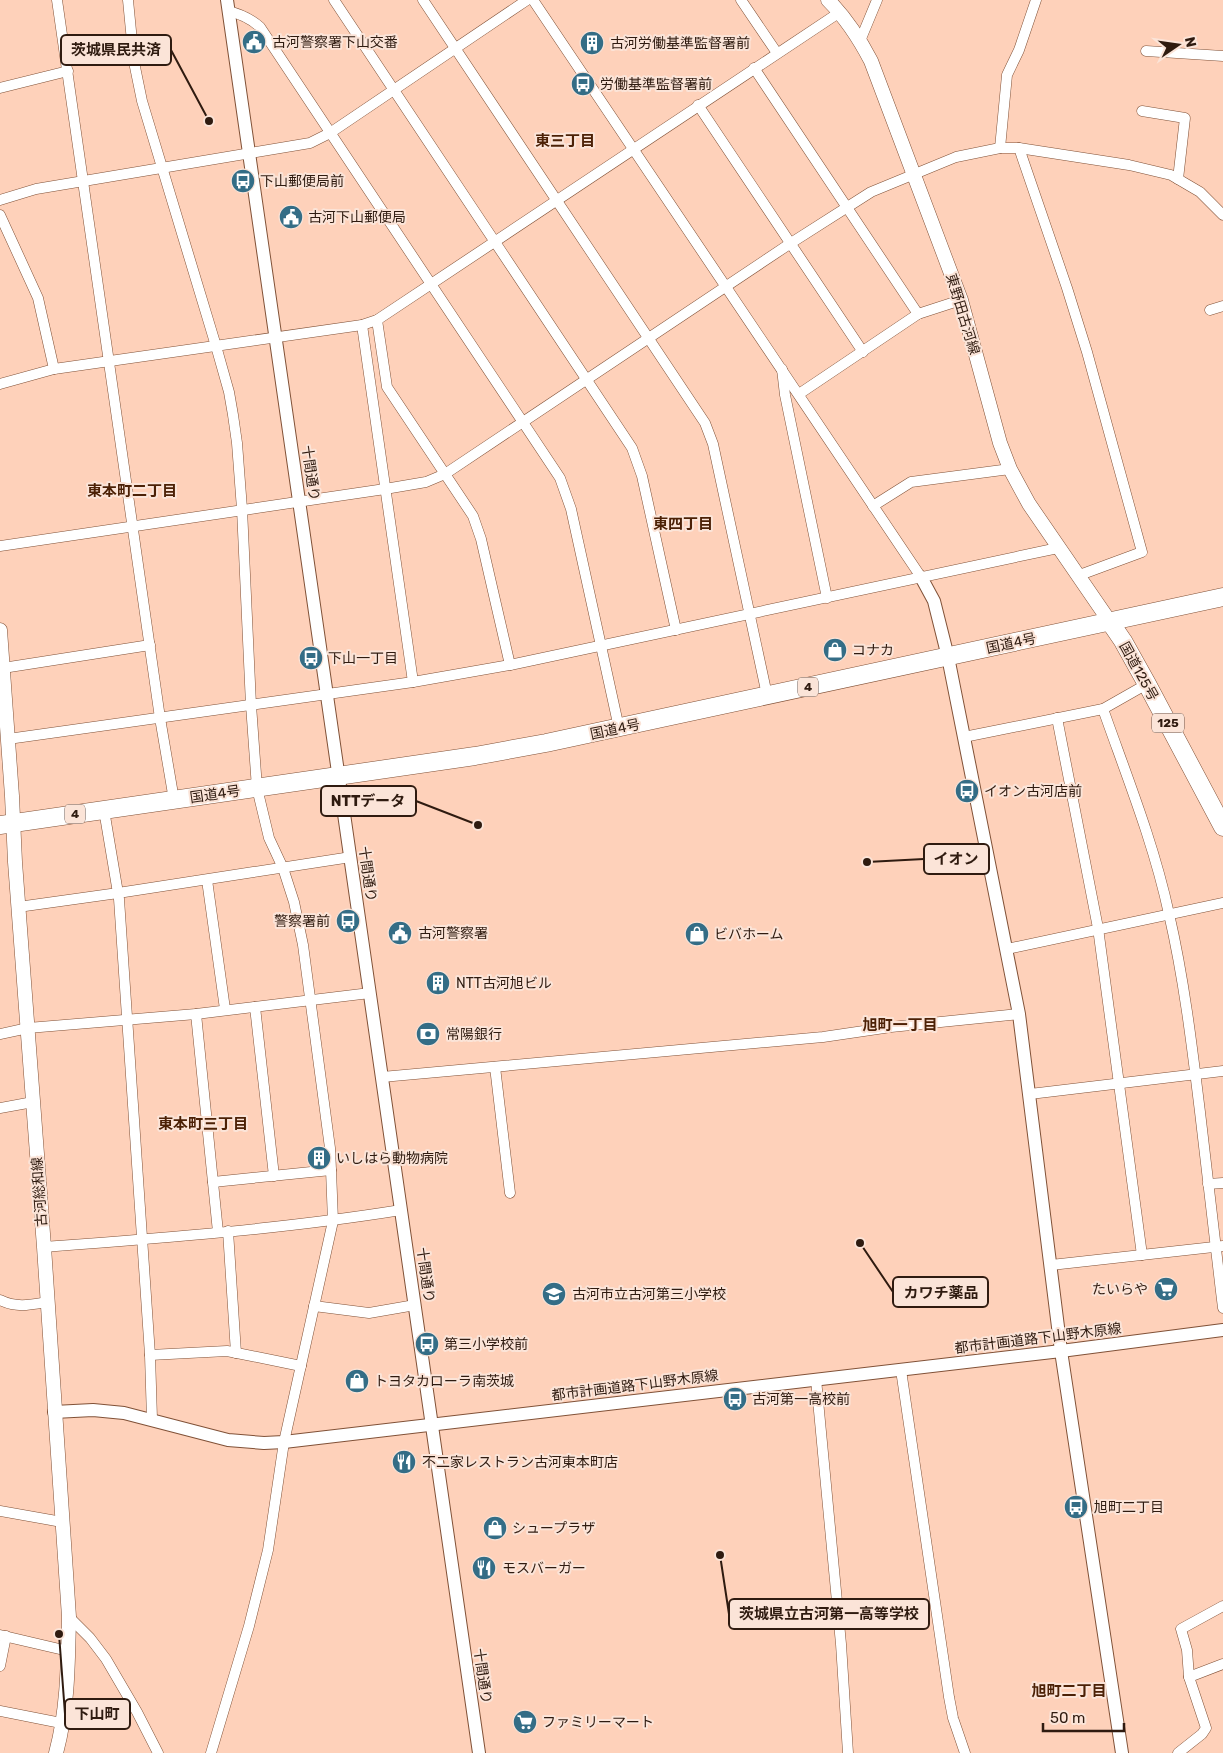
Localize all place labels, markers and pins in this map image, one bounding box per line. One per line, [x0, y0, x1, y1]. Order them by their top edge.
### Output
public building icon: 古河警察署下山交番 [241, 29, 267, 55]
building icon: 古河労働基準監督署前 [579, 30, 605, 56]
place label: 古河警察署下山交番 [272, 34, 398, 51]
callout: 茨城県民共済 [61, 35, 171, 65]
place label: 古河労働基準監督署前 [610, 35, 750, 52]
bus stop icon: 労働基準監督署前 [570, 71, 596, 97]
place label: 労働基準監督署前 [600, 76, 712, 93]
bus stop icon: 下山郵便局前 [230, 168, 256, 194]
place label: 下山郵便局前 [260, 173, 344, 190]
public building icon: 古河下山郵便局 [278, 204, 304, 230]
place label: 古河下山郵便局 [308, 209, 406, 226]
shop icon: コナカ [822, 637, 848, 663]
place label: コナカ [852, 642, 894, 659]
bus stop icon: 下山一丁目 [298, 645, 324, 671]
place label: 下山一丁目 [328, 650, 398, 667]
bus stop icon: イオン古河店前 [954, 778, 980, 804]
place label: イオン古河店前 [984, 783, 1082, 800]
callout: NTTデータ [321, 786, 416, 816]
callout: イオン [924, 844, 989, 874]
bus stop icon: 警察署前 [335, 908, 361, 934]
place label: 警察署前 [274, 913, 330, 930]
public building icon: 古河警察署 [387, 920, 413, 946]
shop icon: ビバホーム [684, 921, 710, 947]
place label: 古河警察署 [418, 925, 488, 942]
place label: ビバホーム [714, 926, 784, 943]
building icon: NTT古河旭ビル [425, 970, 451, 996]
place label: NTT古河旭ビル [456, 975, 552, 992]
bank icon: 常陽銀行 [415, 1021, 441, 1047]
place label: 常陽銀行 [446, 1026, 502, 1043]
building icon: いしはら動物病院 [306, 1145, 332, 1171]
place label: いしはら動物病院 [336, 1150, 448, 1167]
supermarket icon: たいらや [1153, 1276, 1179, 1302]
callout: カワチ薬品 [893, 1277, 988, 1307]
school or university icon: 古河市立古河第三小学校 [541, 1281, 567, 1307]
place label: たいらや [1092, 1281, 1148, 1298]
place label: 古河市立古河第三小学校 [572, 1286, 726, 1303]
bus stop icon: 第三小学校前 [414, 1331, 440, 1357]
place label: 第三小学校前 [444, 1336, 528, 1353]
shop icon: トヨタカローラ南茨城 [344, 1368, 370, 1394]
place label: トヨタカローラ南茨城 [374, 1373, 514, 1390]
bus stop icon: 古河第一高校前 [722, 1386, 748, 1412]
place label: 古河第一高校前 [752, 1391, 850, 1408]
restaurant icon: 不二家レストラン古河東本町店 [391, 1449, 417, 1475]
place label: 不二家レストラン古河東本町店 [422, 1454, 618, 1471]
bus stop icon: 旭町二丁目 [1063, 1494, 1089, 1520]
place label: 旭町二丁目 [1094, 1499, 1164, 1516]
shop icon: シュープラザ [482, 1515, 508, 1541]
place label: シュープラザ [512, 1520, 595, 1537]
restaurant icon: モスバーガー [471, 1555, 497, 1581]
place label: モスバーガー [502, 1560, 586, 1577]
callout: 茨城県立古河第一高等学校 [729, 1599, 929, 1629]
callout: 下山町 [65, 1699, 130, 1729]
supermarket icon: ファミリーマート [512, 1709, 538, 1735]
place label: ファミリーマート [542, 1714, 654, 1731]

